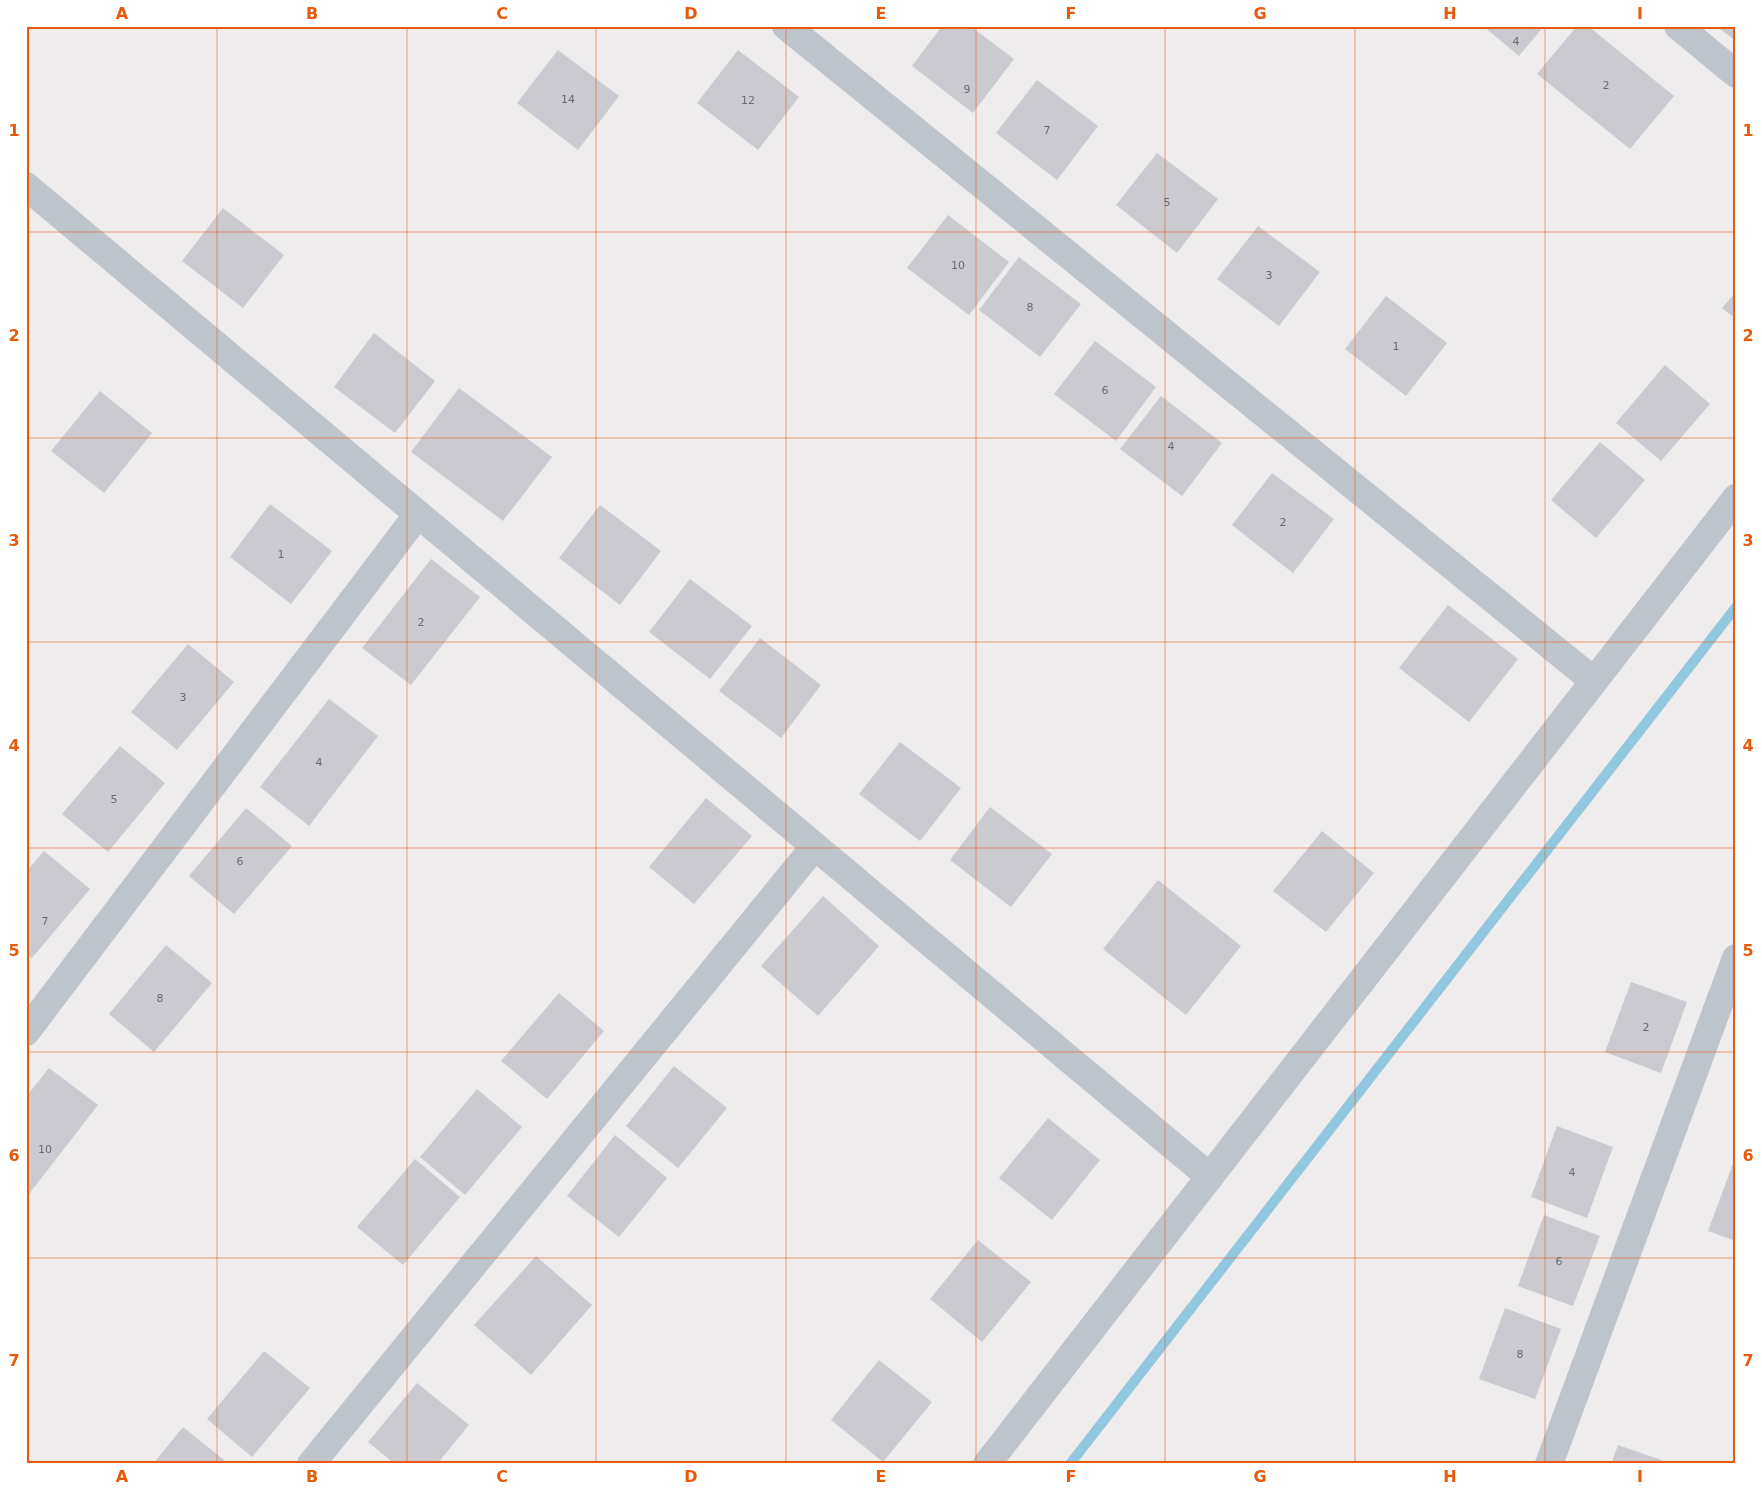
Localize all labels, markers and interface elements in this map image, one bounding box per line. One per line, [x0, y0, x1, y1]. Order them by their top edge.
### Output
text: A [116, 4, 129, 23]
text: B [306, 4, 318, 23]
text: C [496, 4, 508, 23]
text: D [684, 4, 698, 23]
text: E [876, 4, 886, 23]
text: F [1066, 4, 1076, 23]
text: G [1253, 4, 1267, 23]
text: H [1443, 4, 1457, 23]
text: I [1637, 4, 1643, 23]
house number: 4 [1513, 35, 1520, 48]
house number: 2 [1603, 79, 1610, 92]
house number: 9 [964, 83, 971, 96]
house number: 14 [561, 93, 575, 106]
house number: 12 [741, 94, 755, 107]
text: 1 [8, 121, 20, 140]
text: 1 [1742, 121, 1754, 140]
house number: 7 [1044, 124, 1051, 137]
house number: 5 [1164, 196, 1171, 209]
house number: 10 [951, 259, 965, 272]
house number: 3 [1266, 269, 1273, 282]
house number: 8 [1027, 301, 1034, 314]
text: 2 [8, 326, 20, 345]
text: 2 [1742, 326, 1754, 345]
house number: 1 [1393, 340, 1400, 353]
house number: 6 [1102, 384, 1109, 397]
house number: 4 [1168, 440, 1175, 453]
house number: 2 [1280, 516, 1287, 529]
text: 3 [8, 531, 20, 550]
text: 3 [1742, 531, 1754, 550]
house number: 1 [278, 548, 285, 561]
house number: 2 [418, 616, 425, 629]
house number: 3 [180, 691, 187, 704]
text: 4 [8, 736, 20, 755]
text: 4 [1742, 736, 1754, 755]
house number: 4 [316, 756, 323, 769]
house number: 5 [111, 793, 118, 806]
house number: 6 [237, 855, 244, 868]
house number: 7 [42, 915, 49, 928]
text: 5 [8, 941, 20, 960]
text: 5 [1742, 941, 1754, 960]
house number: 8 [157, 992, 164, 1005]
house number: 2 [1643, 1021, 1650, 1034]
house number: 10 [38, 1143, 52, 1156]
text: 6 [8, 1146, 20, 1165]
text: 6 [1742, 1146, 1754, 1165]
house number: 4 [1569, 1166, 1576, 1179]
house number: 6 [1556, 1255, 1563, 1268]
house number: 8 [1517, 1348, 1524, 1361]
text: 7 [8, 1351, 20, 1370]
text: 7 [1742, 1351, 1754, 1370]
text: A [116, 1467, 129, 1486]
text: B [306, 1467, 318, 1486]
text: C [496, 1467, 508, 1486]
text: D [684, 1467, 698, 1486]
text: E [876, 1467, 886, 1486]
text: F [1066, 1467, 1076, 1486]
text: G [1253, 1467, 1267, 1486]
text: H [1443, 1467, 1457, 1486]
text: I [1637, 1467, 1643, 1486]

